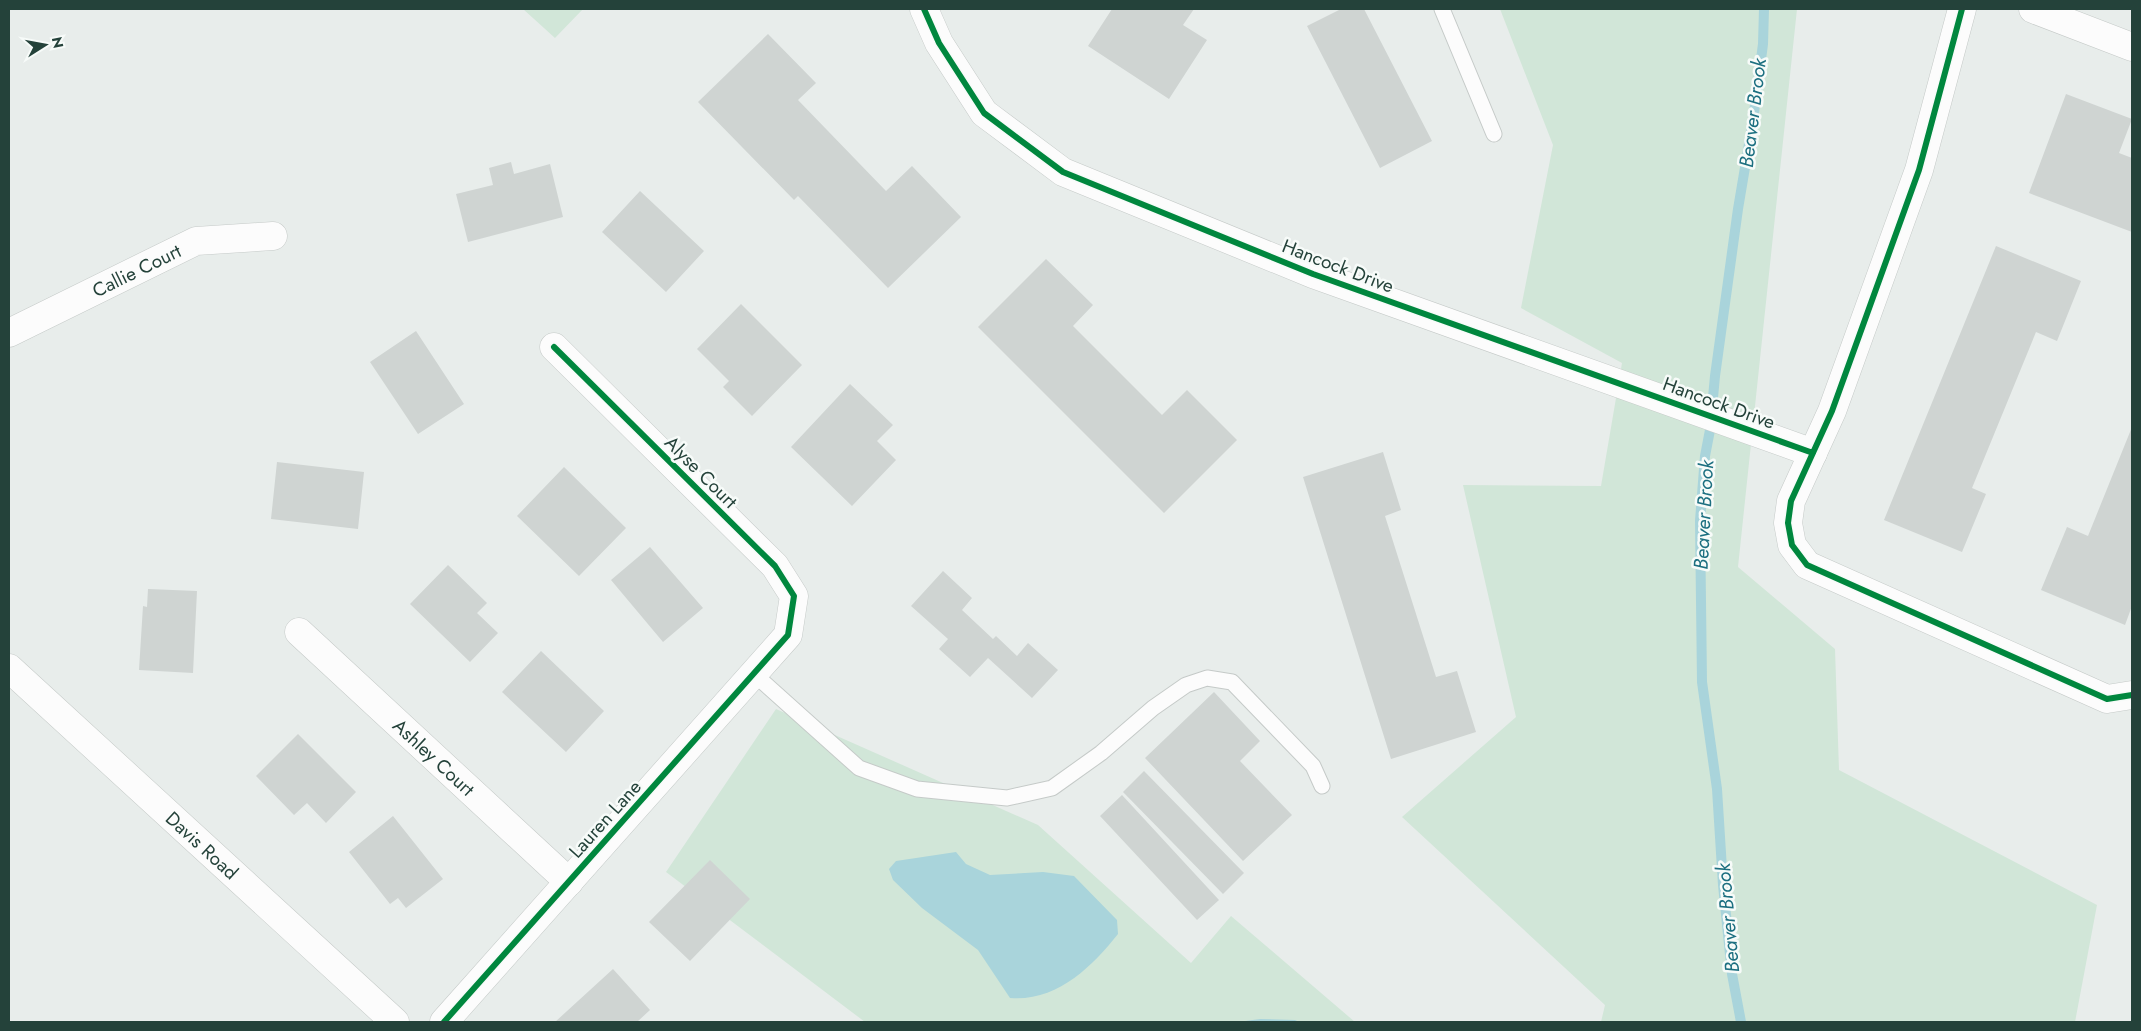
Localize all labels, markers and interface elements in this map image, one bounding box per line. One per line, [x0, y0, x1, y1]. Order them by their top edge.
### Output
north arrow [20, 20, 70, 70]
text: N [47, 35, 69, 50]
water label: Beaver Brook [1732, 55, 1774, 169]
street label: Hancock Drive [1278, 232, 1398, 300]
street label: Callie Court [87, 237, 186, 304]
street label: Hancock Drive [1659, 370, 1779, 436]
street label: Alyse Court [659, 430, 744, 515]
water label: Beaver Brook [1687, 458, 1721, 571]
street label: Ashley Court [387, 712, 481, 802]
street label: Lauren Lane [563, 774, 648, 864]
street label: Davis Road [160, 805, 244, 885]
water label: Beaver Brook [1709, 861, 1747, 974]

